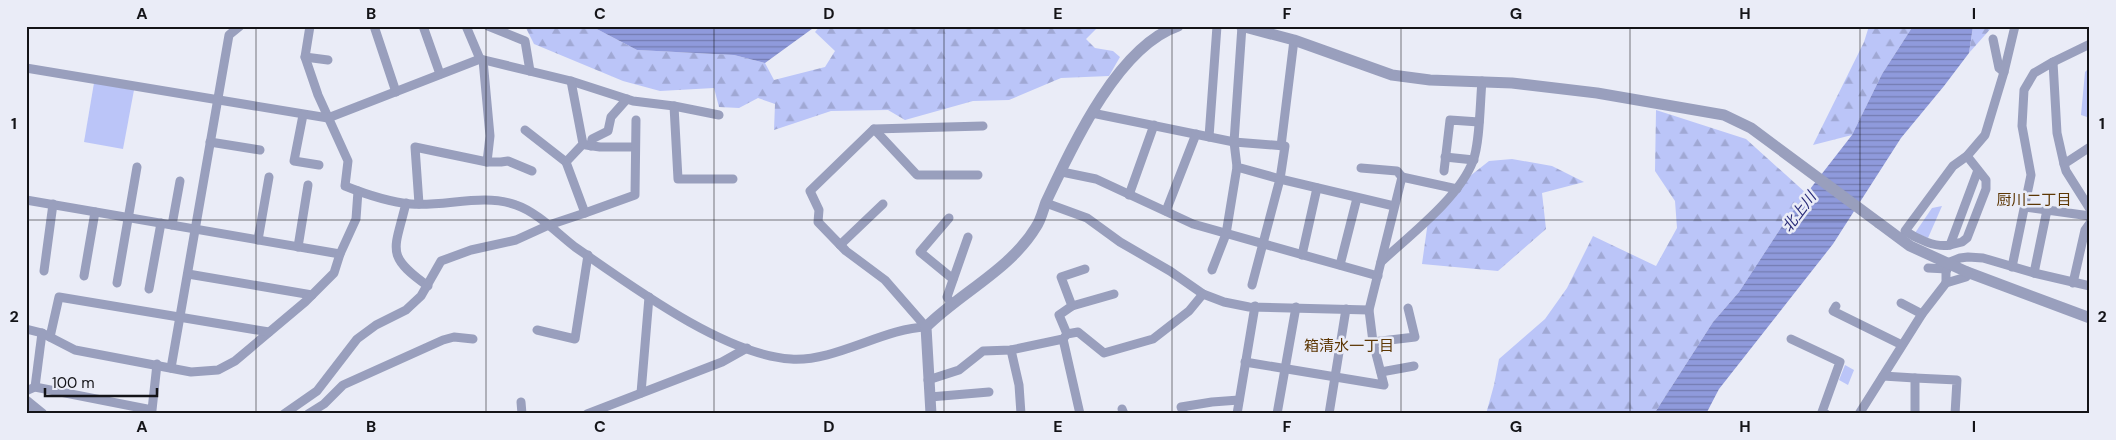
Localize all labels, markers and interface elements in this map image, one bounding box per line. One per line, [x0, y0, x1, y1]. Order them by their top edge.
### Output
text: A [136, 3, 148, 24]
text: B [366, 3, 376, 24]
text: C [594, 3, 606, 24]
text: D [823, 3, 835, 24]
text: E [1053, 3, 1063, 24]
text: F [1283, 3, 1292, 24]
text: G [1510, 3, 1522, 24]
text: H [1739, 3, 1751, 24]
text: I [1972, 3, 1976, 24]
text: 1 [11, 113, 17, 134]
text: 1 [2099, 113, 2105, 134]
water label: 北上川 [1777, 186, 1822, 236]
district label: 厨川二丁目 [1996, 190, 2072, 210]
text: 2 [9, 306, 19, 327]
text: 2 [2097, 306, 2107, 327]
district label: 箱清水一丁目 [1304, 336, 1394, 356]
scale bar [45, 365, 158, 397]
text: 100 m [52, 373, 95, 393]
text: A [136, 416, 148, 437]
text: B [366, 416, 376, 437]
text: C [594, 416, 606, 437]
text: D [823, 416, 835, 437]
text: E [1053, 416, 1063, 437]
text: F [1283, 416, 1292, 437]
text: G [1510, 416, 1522, 437]
text: H [1739, 416, 1751, 437]
text: I [1972, 416, 1976, 437]

